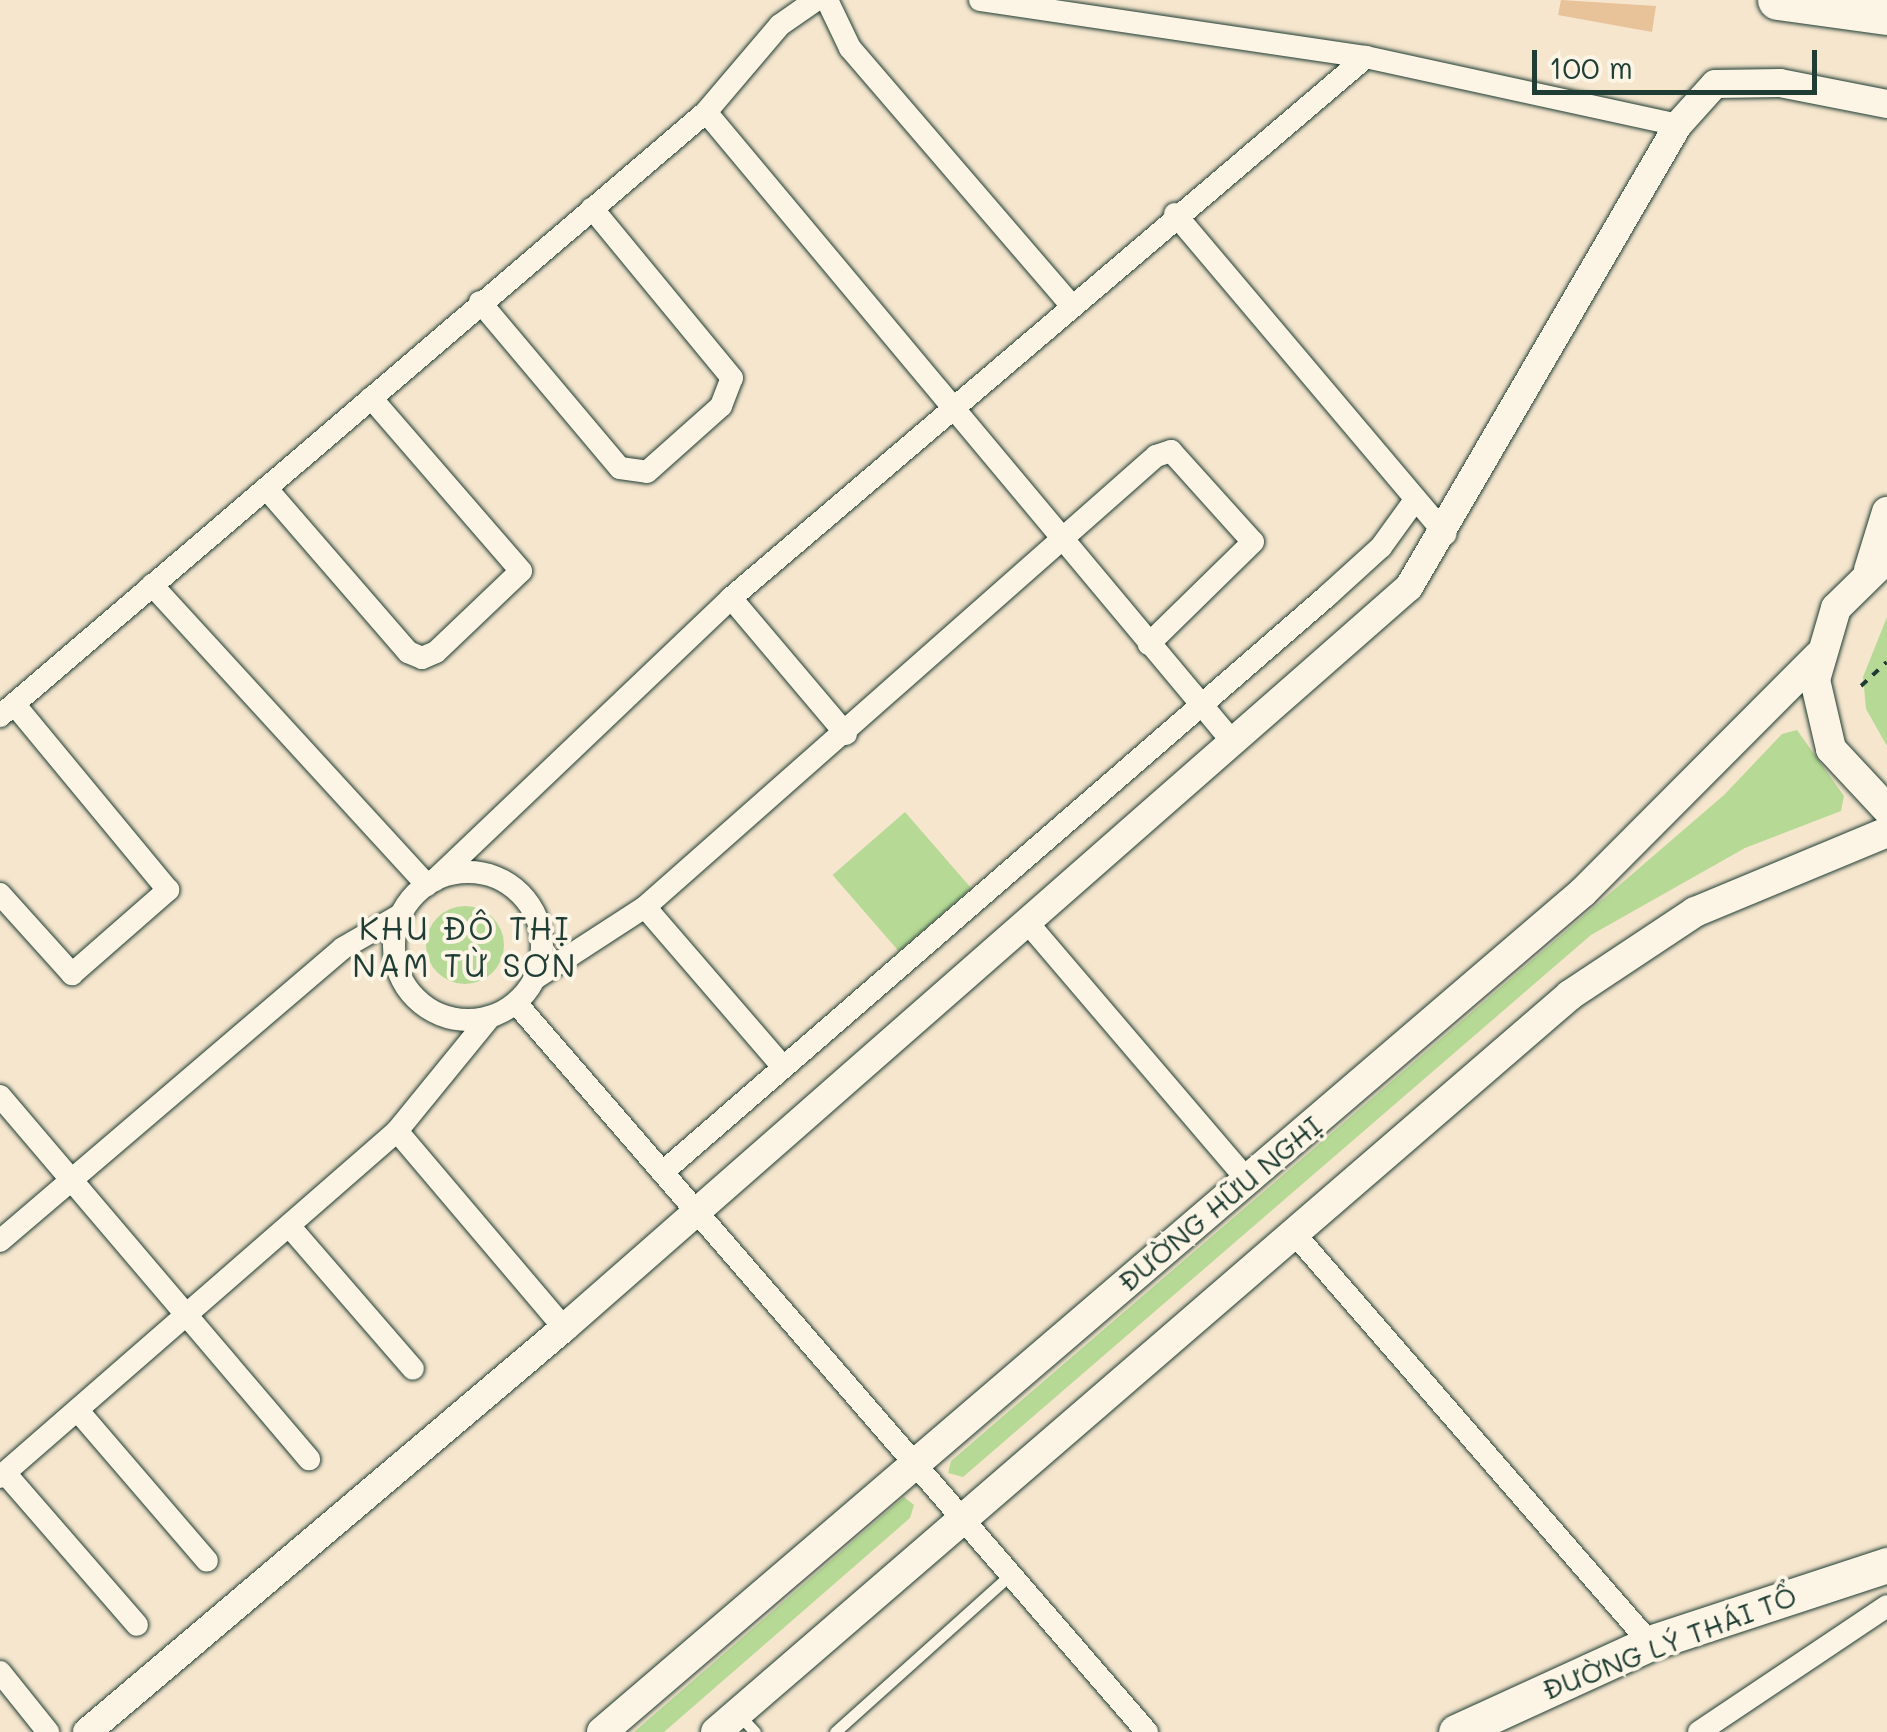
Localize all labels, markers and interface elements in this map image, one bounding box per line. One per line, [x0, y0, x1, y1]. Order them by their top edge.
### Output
scale bar [1537, 30, 1822, 92]
text: 100 m [1549, 47, 1633, 87]
district label: KHU ĐÔ THỊ NAM TỪ SƠN [352, 909, 578, 984]
street label: ĐƯỜNG HỮU NGHỊ [1110, 1108, 1328, 1298]
street label: ĐƯỜNG LÝ THÁI TỔ [1537, 1578, 1801, 1706]

